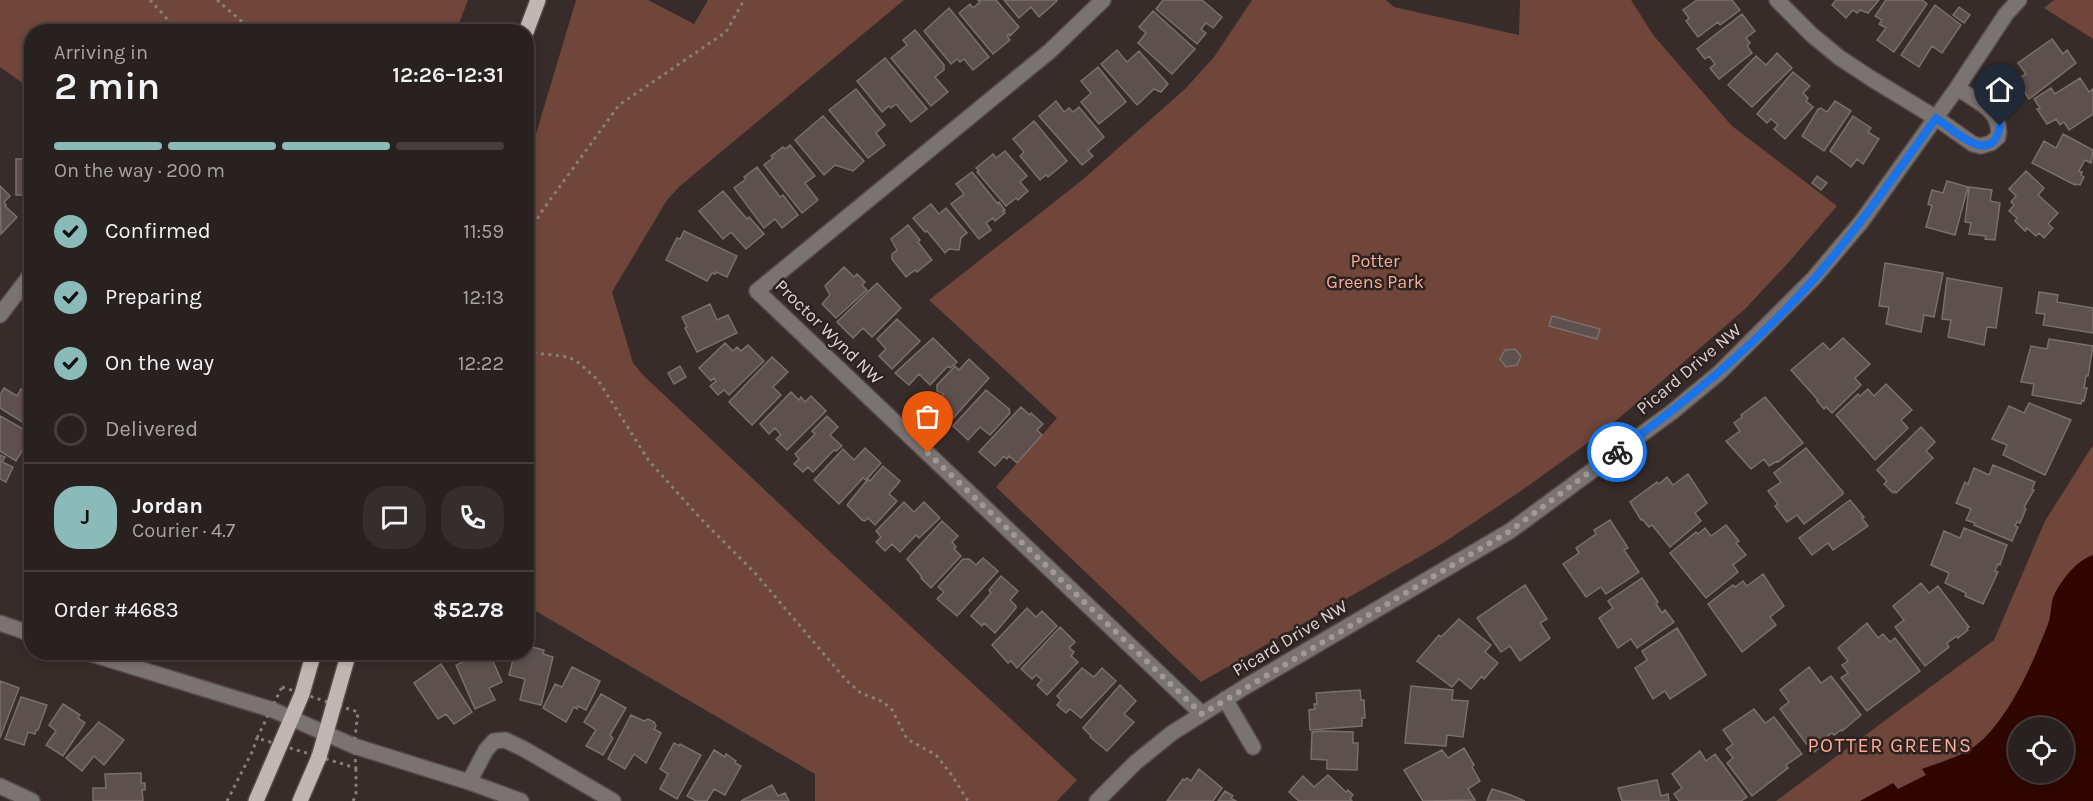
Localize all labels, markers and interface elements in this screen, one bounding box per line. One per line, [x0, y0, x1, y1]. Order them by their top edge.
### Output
text: Arriving in [54, 41, 148, 64]
text: 12:26–12:31 [392, 62, 504, 88]
text: 2 min [54, 63, 160, 109]
pin [1974, 64, 2025, 126]
icon: home [1983, 73, 2016, 106]
text: On the way · 200 m [54, 159, 225, 182]
icon: check [54, 215, 87, 248]
text: Confirmed [105, 218, 211, 244]
text: 11:59 [463, 220, 504, 243]
park label: Potter Greens Park [1326, 250, 1424, 293]
street label: Proctor Wynd NW [770, 275, 888, 389]
icon: check [54, 281, 87, 314]
text: Preparing [105, 284, 202, 310]
text: 12:13 [463, 286, 504, 309]
street label: Picard Drive NW [1632, 319, 1746, 419]
icon: check [54, 347, 87, 380]
text: On the way [105, 350, 214, 376]
text: 12:22 [458, 352, 504, 375]
pin [902, 391, 953, 453]
icon: bag [911, 400, 944, 433]
text: Delivered [105, 416, 198, 442]
courier [1587, 422, 1647, 482]
icon: bike [1601, 436, 1634, 469]
button: chat [363, 486, 426, 549]
button: phone [441, 486, 504, 549]
text: Jordan [132, 493, 203, 519]
text: J [81, 504, 90, 530]
text: Courier · 4.7 [132, 519, 235, 542]
street label: Picard Drive NW [1228, 595, 1352, 681]
text: Order #4683 [54, 597, 179, 623]
text: $52.78 [433, 597, 504, 623]
map controls [2008, 717, 2074, 783]
button: locate [2008, 717, 2074, 783]
district label: POTTER GREENS [1807, 734, 1973, 757]

